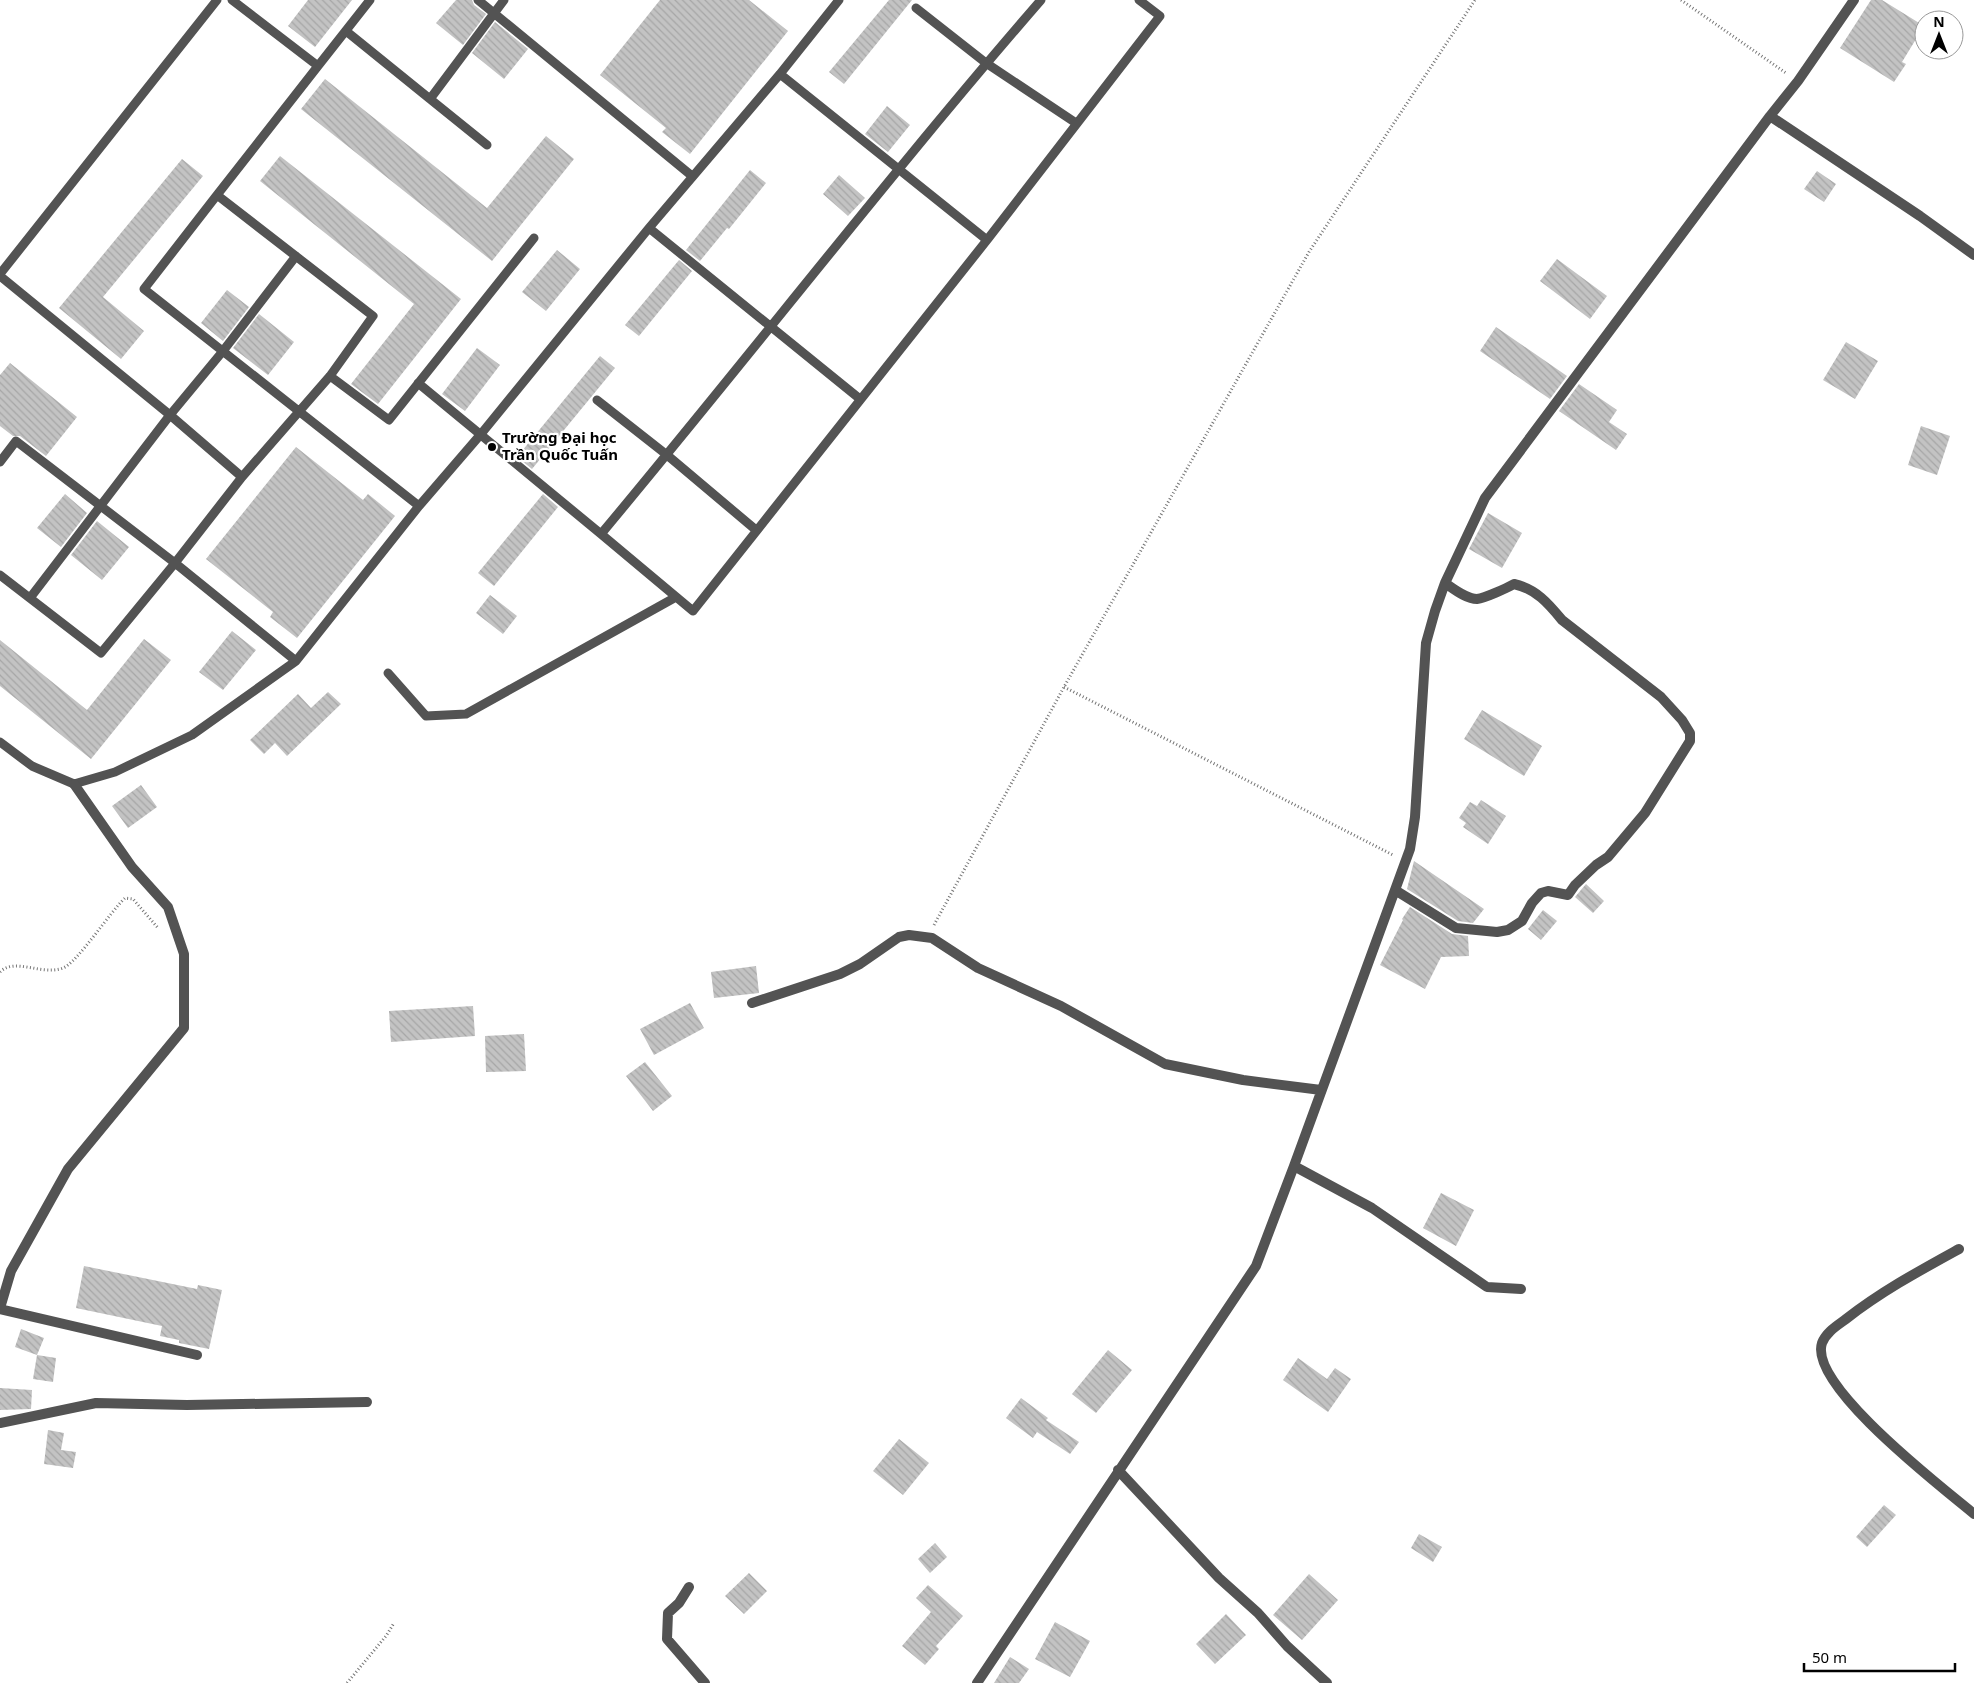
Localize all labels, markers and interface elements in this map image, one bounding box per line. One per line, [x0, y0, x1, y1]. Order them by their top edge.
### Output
north arrow [1914, 10, 1964, 60]
text: N [1933, 12, 1945, 31]
place label: Trường Đại học Trần Quốc Tuấn [502, 427, 618, 464]
marker: Trường Đại học Trần Quốc Tuấn [486, 441, 498, 453]
scale bar [1804, 1640, 1955, 1672]
text: 50 m [1812, 1647, 1847, 1667]

